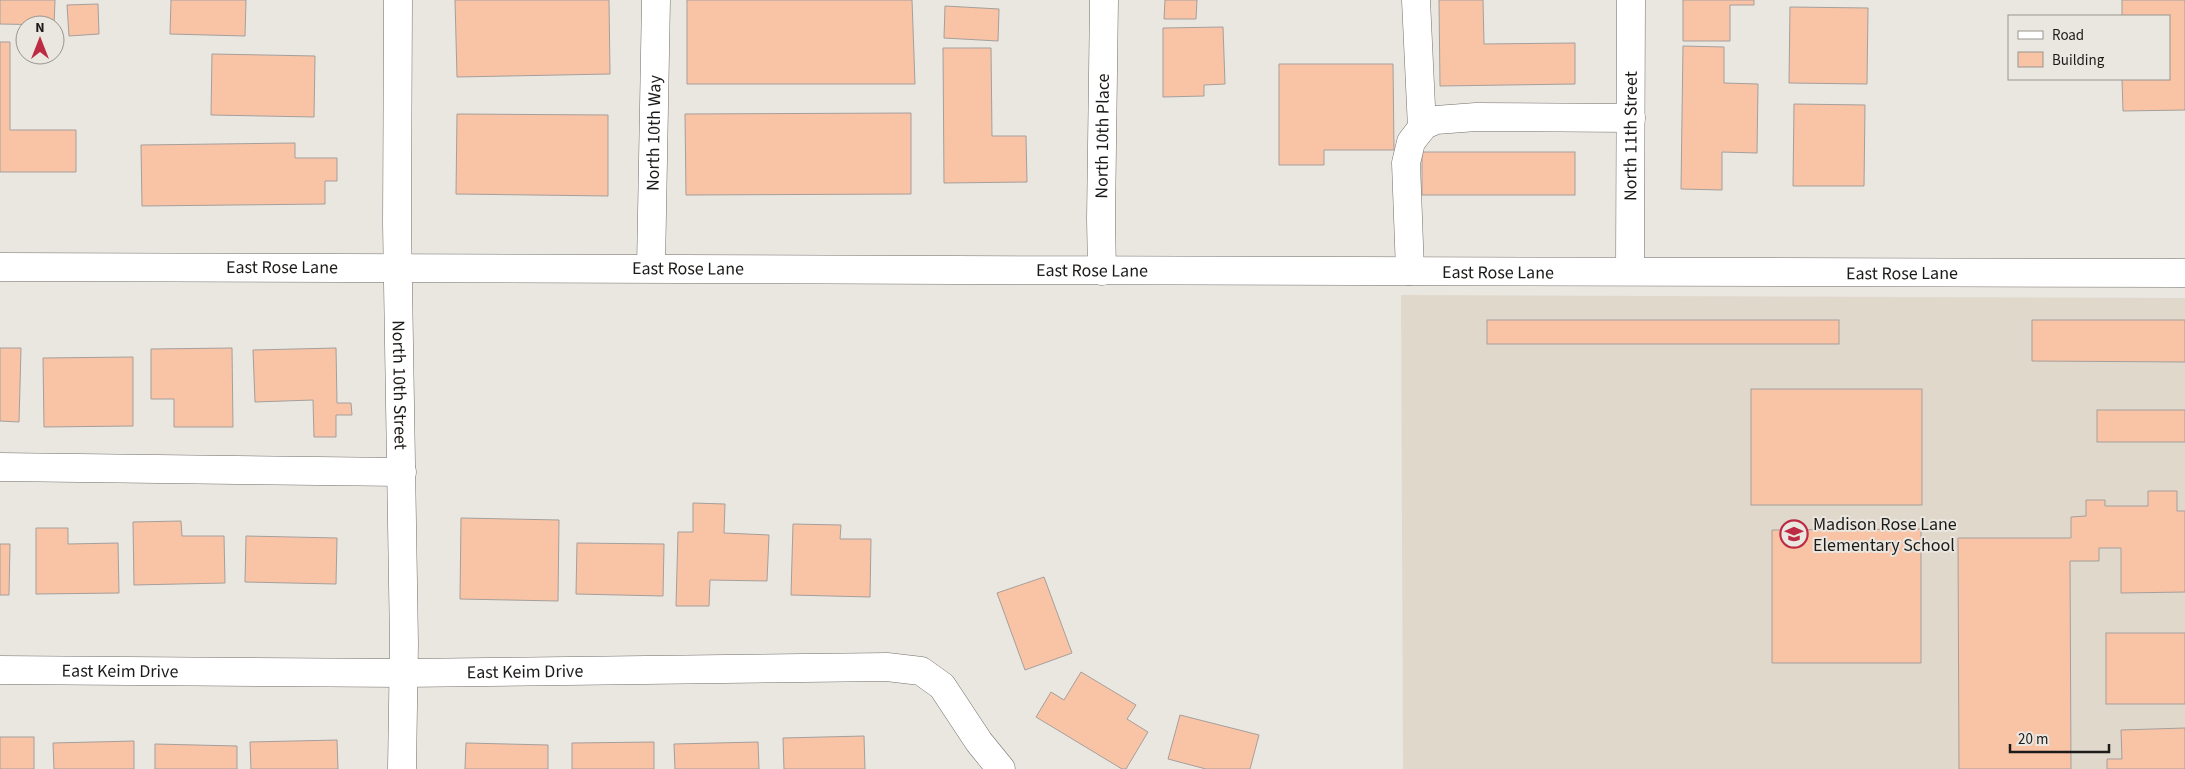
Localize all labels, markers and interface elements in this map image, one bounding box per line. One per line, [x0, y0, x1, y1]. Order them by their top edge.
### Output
north arrow [15, 15, 65, 65]
legend [2008, 15, 2170, 80]
text: N [35, 18, 45, 38]
text: Road [2052, 25, 2084, 46]
text: Building [2052, 50, 2105, 71]
street label: North 11th Street [1618, 71, 1644, 201]
street label: North 10th Place [1089, 73, 1116, 199]
street label: North 10th Way [640, 74, 668, 191]
street label: East Rose Lane [226, 255, 338, 280]
street label: East Rose Lane [632, 256, 744, 282]
street label: East Rose Lane [1036, 258, 1148, 284]
street label: East Rose Lane [1442, 260, 1554, 285]
street label: East Rose Lane [1846, 261, 1958, 286]
street label: North 10th Street [386, 320, 413, 450]
place label: Madison Rose Lane Elementary School [1813, 512, 1957, 558]
school or university icon: Madison Rose Lane Elementary School [1779, 519, 1809, 549]
street label: East Keim Drive [62, 658, 179, 684]
street label: East Keim Drive [466, 659, 584, 685]
scale bar [2010, 722, 2109, 754]
text: 20 m [2018, 729, 2048, 750]

